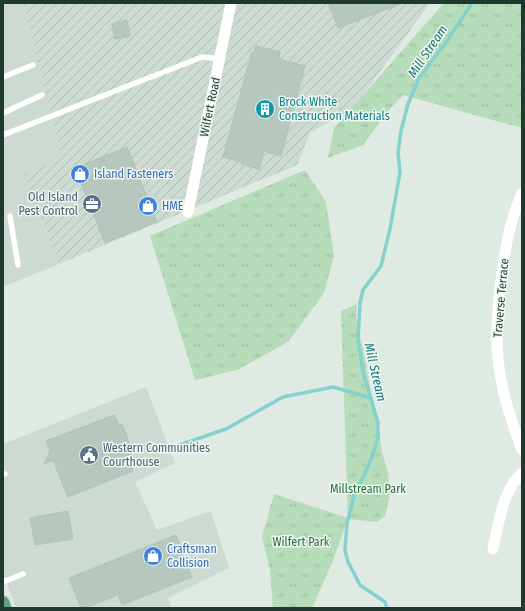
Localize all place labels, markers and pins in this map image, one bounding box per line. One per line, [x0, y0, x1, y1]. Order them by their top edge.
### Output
place label: Brock White Construction Materials [279, 95, 390, 123]
building icon: Brock White Construction Materials [254, 98, 276, 120]
shop icon: Island Fasteners [69, 163, 91, 185]
place label: Island Fasteners [94, 167, 173, 181]
place label: Old Island Pest Control [19, 190, 78, 218]
office icon: Old Island Pest Control [81, 193, 103, 215]
shop icon: HME [137, 195, 159, 217]
place label: HME [162, 199, 184, 213]
place label: Western Communities Courthouse [103, 441, 210, 469]
public building icon: Western Communities Courthouse [78, 444, 100, 466]
place label: Craftsman Collision [167, 542, 217, 570]
shop icon: Craftsman Collision [142, 545, 164, 567]

